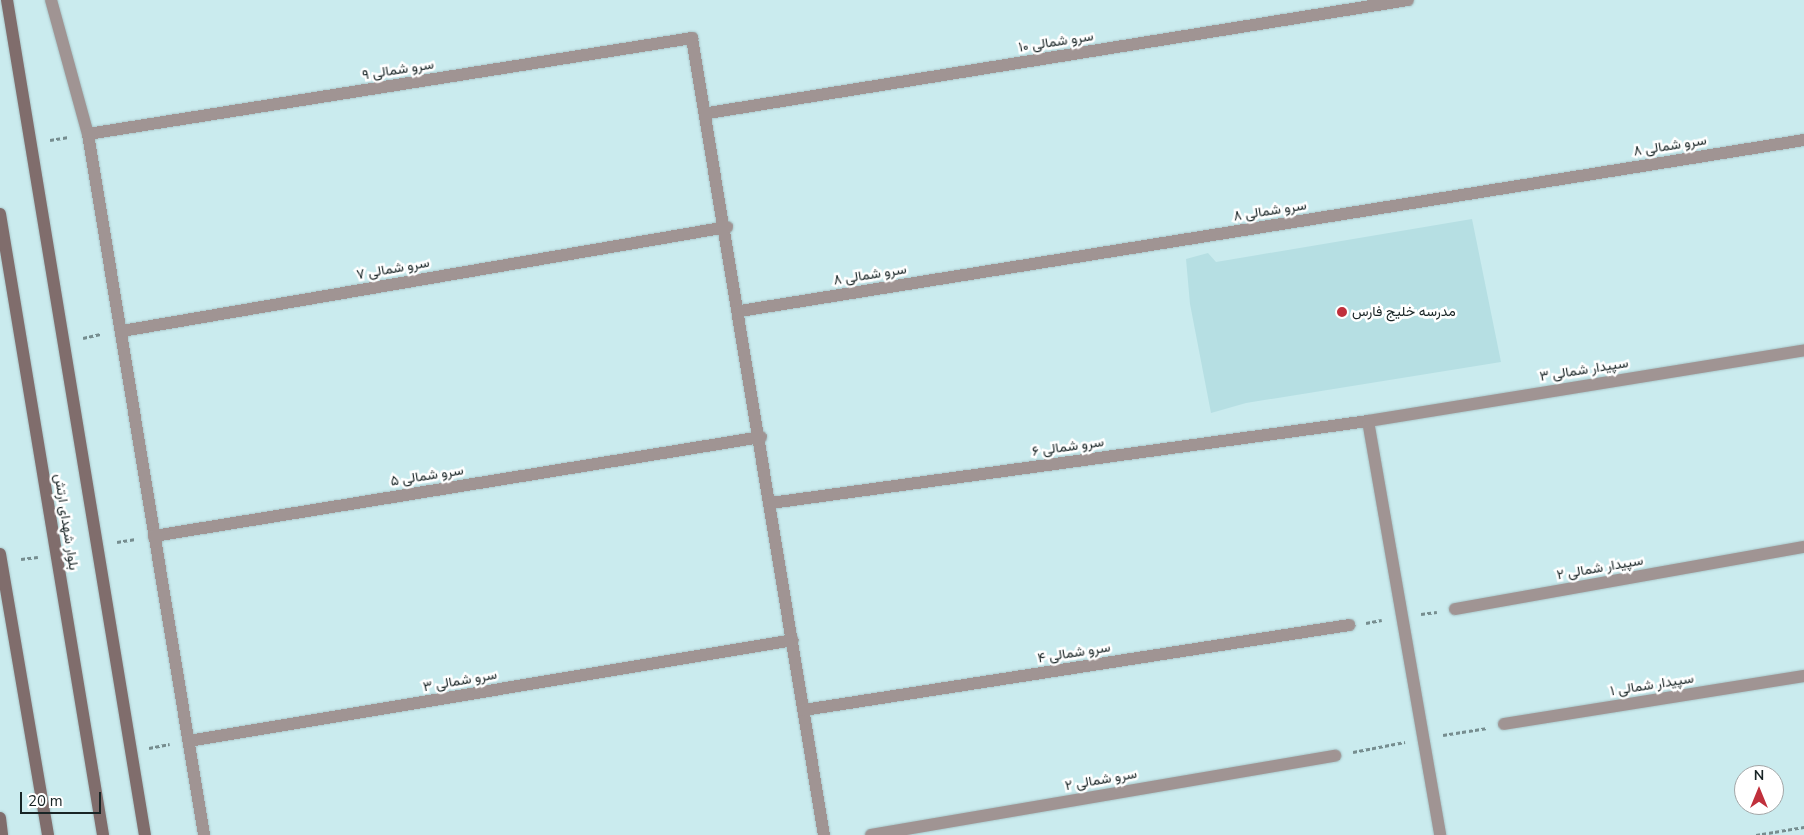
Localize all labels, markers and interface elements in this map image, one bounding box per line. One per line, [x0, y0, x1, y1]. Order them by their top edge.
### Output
street label: سرو شمالی ۱۰ [1017, 28, 1095, 56]
street label: سرو شمالی ۹ [361, 56, 435, 84]
street label: سرو شمالی ۸ [1632, 132, 1708, 160]
street label: سرو شمالی ۸ [1232, 197, 1308, 225]
street label: سرو شمالی ۷ [355, 254, 431, 284]
street label: سرو شمالی ۸ [832, 261, 908, 289]
place label: مدرسه خلیج فارس [1352, 304, 1456, 320]
marker: مدرسه خلیج فارس [1336, 306, 1348, 318]
street label: سپیدار شمالی ۳ [1539, 355, 1629, 385]
street label: سرو شمالی ۶ [1031, 434, 1105, 460]
street label: سرو شمالی ۵ [389, 462, 465, 490]
street label: بلوار شهدای ارتش [50, 473, 82, 571]
street label: ۲ سپیدار شمالی [1555, 552, 1645, 584]
street label: سرو شمالی ۴ [1036, 639, 1112, 667]
street label: سرو شمالی ۳ [422, 666, 498, 696]
street label: سپیدار شمالی ۱ [1609, 670, 1695, 700]
street label: سرو شمالی ۲ [1064, 765, 1138, 795]
north arrow [1734, 765, 1784, 815]
text: N [1754, 766, 1764, 785]
scale bar [22, 782, 104, 814]
text: 20 m [28, 791, 63, 811]

